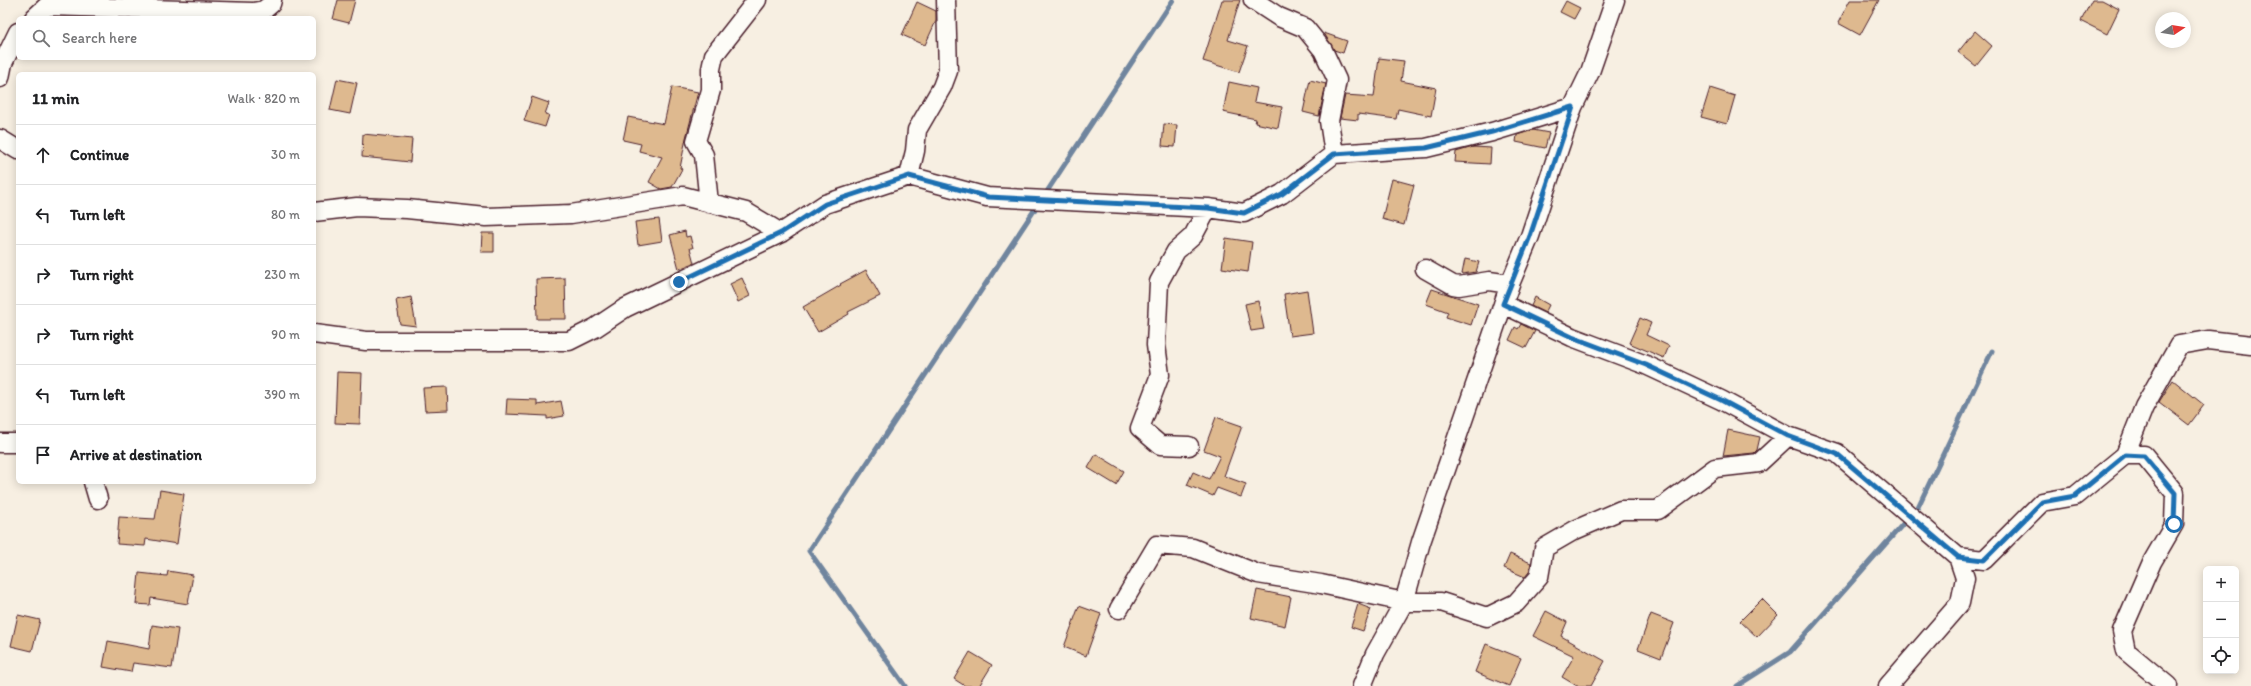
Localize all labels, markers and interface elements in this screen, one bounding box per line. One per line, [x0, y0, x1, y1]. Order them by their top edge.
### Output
north arrow [2155, 12, 2191, 48]
search box [16, 16, 316, 60]
icon: search [30, 27, 52, 49]
text: Search here [62, 29, 137, 47]
text: 11 min [32, 88, 79, 108]
text: Walk · 820 m [227, 91, 300, 106]
icon: ahead [32, 144, 54, 166]
text: Continue [70, 146, 129, 164]
text: 30 m [271, 147, 300, 162]
icon: left [32, 204, 54, 226]
text: Turn left [70, 206, 125, 224]
text: 80 m [271, 207, 300, 222]
icon: right [32, 264, 54, 286]
text: Turn right [70, 266, 134, 284]
text: 230 m [264, 267, 300, 282]
route end [670, 273, 688, 291]
icon: right [32, 324, 54, 346]
text: Turn right [70, 326, 134, 344]
text: 90 m [271, 327, 300, 342]
icon: left [32, 384, 54, 406]
text: Turn left [70, 386, 125, 404]
text: 390 m [264, 387, 300, 402]
icon: arrive [32, 444, 54, 466]
text: Arrive at destination [70, 446, 202, 464]
route start [2165, 515, 2183, 533]
map controls [2203, 566, 2239, 674]
button: + [2203, 566, 2239, 602]
button: − [2203, 602, 2239, 638]
button: locate [2203, 638, 2239, 674]

